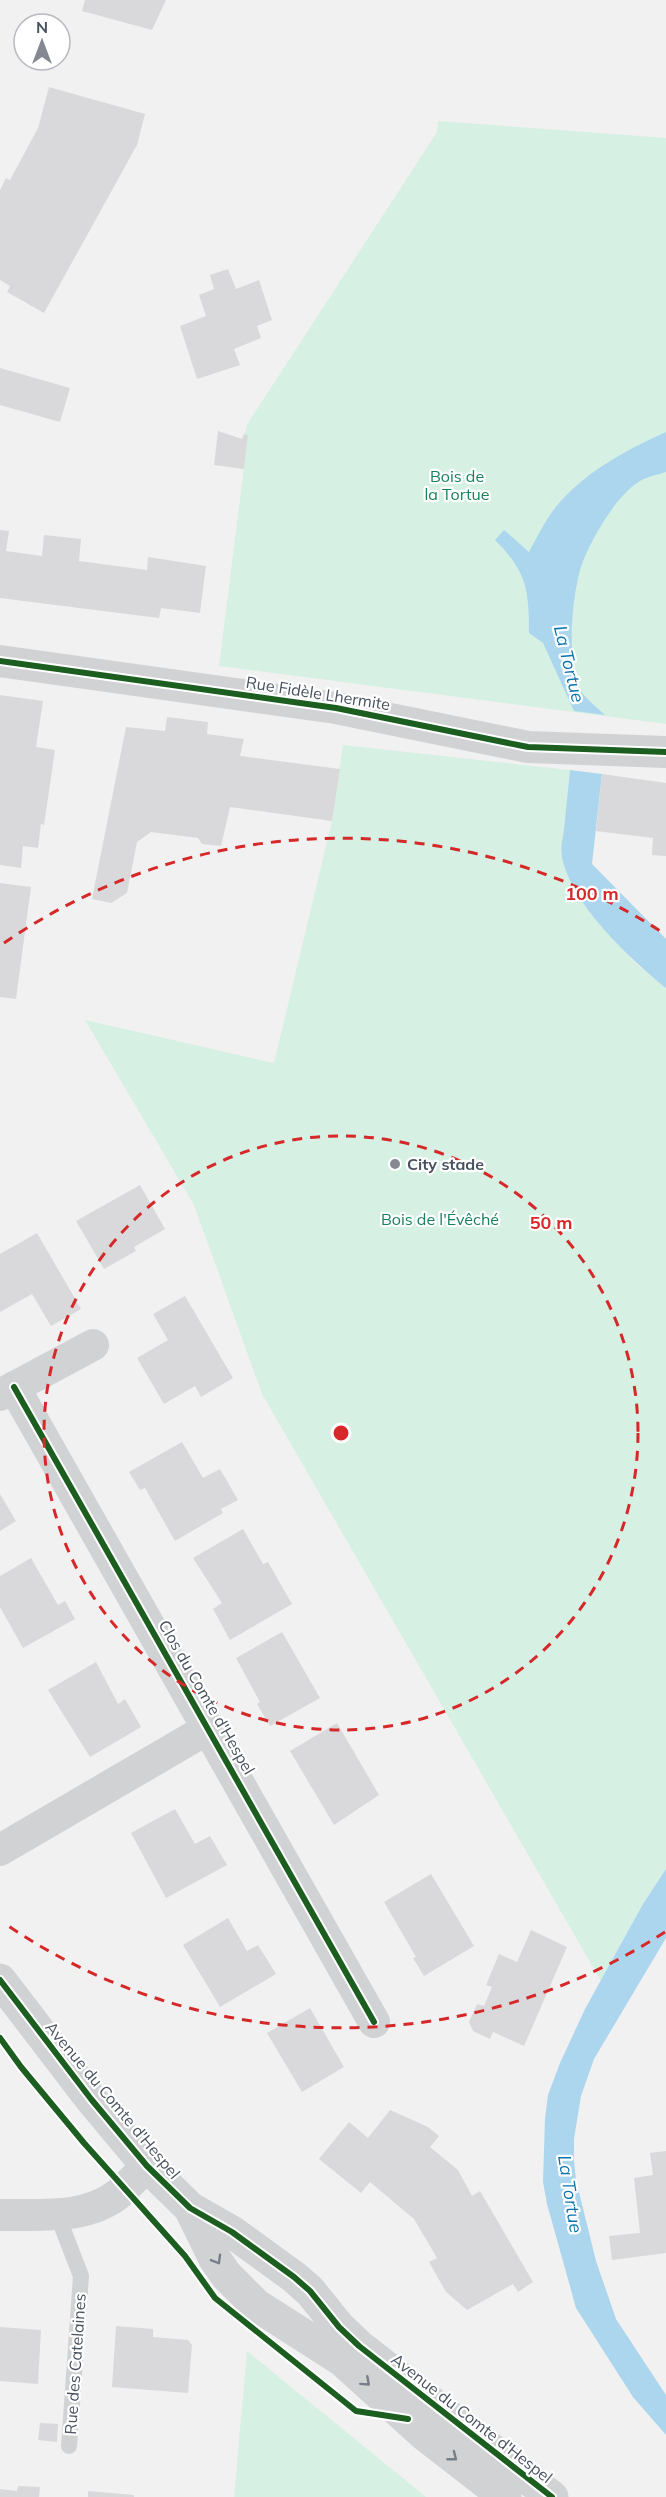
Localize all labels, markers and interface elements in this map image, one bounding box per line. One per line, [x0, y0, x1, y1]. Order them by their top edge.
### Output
north arrow [12, 12, 72, 72]
text: N [36, 17, 48, 37]
park label: Bois de la Tortue [425, 466, 489, 504]
water label: La Tortue [549, 623, 590, 705]
street label: Rue Fidèle Lhermite [244, 672, 392, 714]
text: 100 m [565, 882, 619, 905]
place label: City stade [407, 1154, 484, 1174]
marker: City stade [388, 1157, 402, 1171]
park label: Bois de l'Évêché [381, 1209, 499, 1229]
text: 50 m [530, 1211, 572, 1234]
centre of rings [331, 1423, 351, 1443]
street label: Clos du Comte d'Hespel [155, 1616, 259, 1778]
street label: Avenue du Comte d'Hespel [41, 2017, 185, 2183]
water label: La Tortue [553, 2153, 588, 2235]
one-way arrow [210, 2254, 221, 2264]
street label: Rue des Catelaines [60, 2293, 90, 2435]
street label: Avenue du Comte d'Hespel [387, 2349, 557, 2487]
one-way arrow [360, 2375, 370, 2386]
one-way arrow [446, 2449, 457, 2460]

